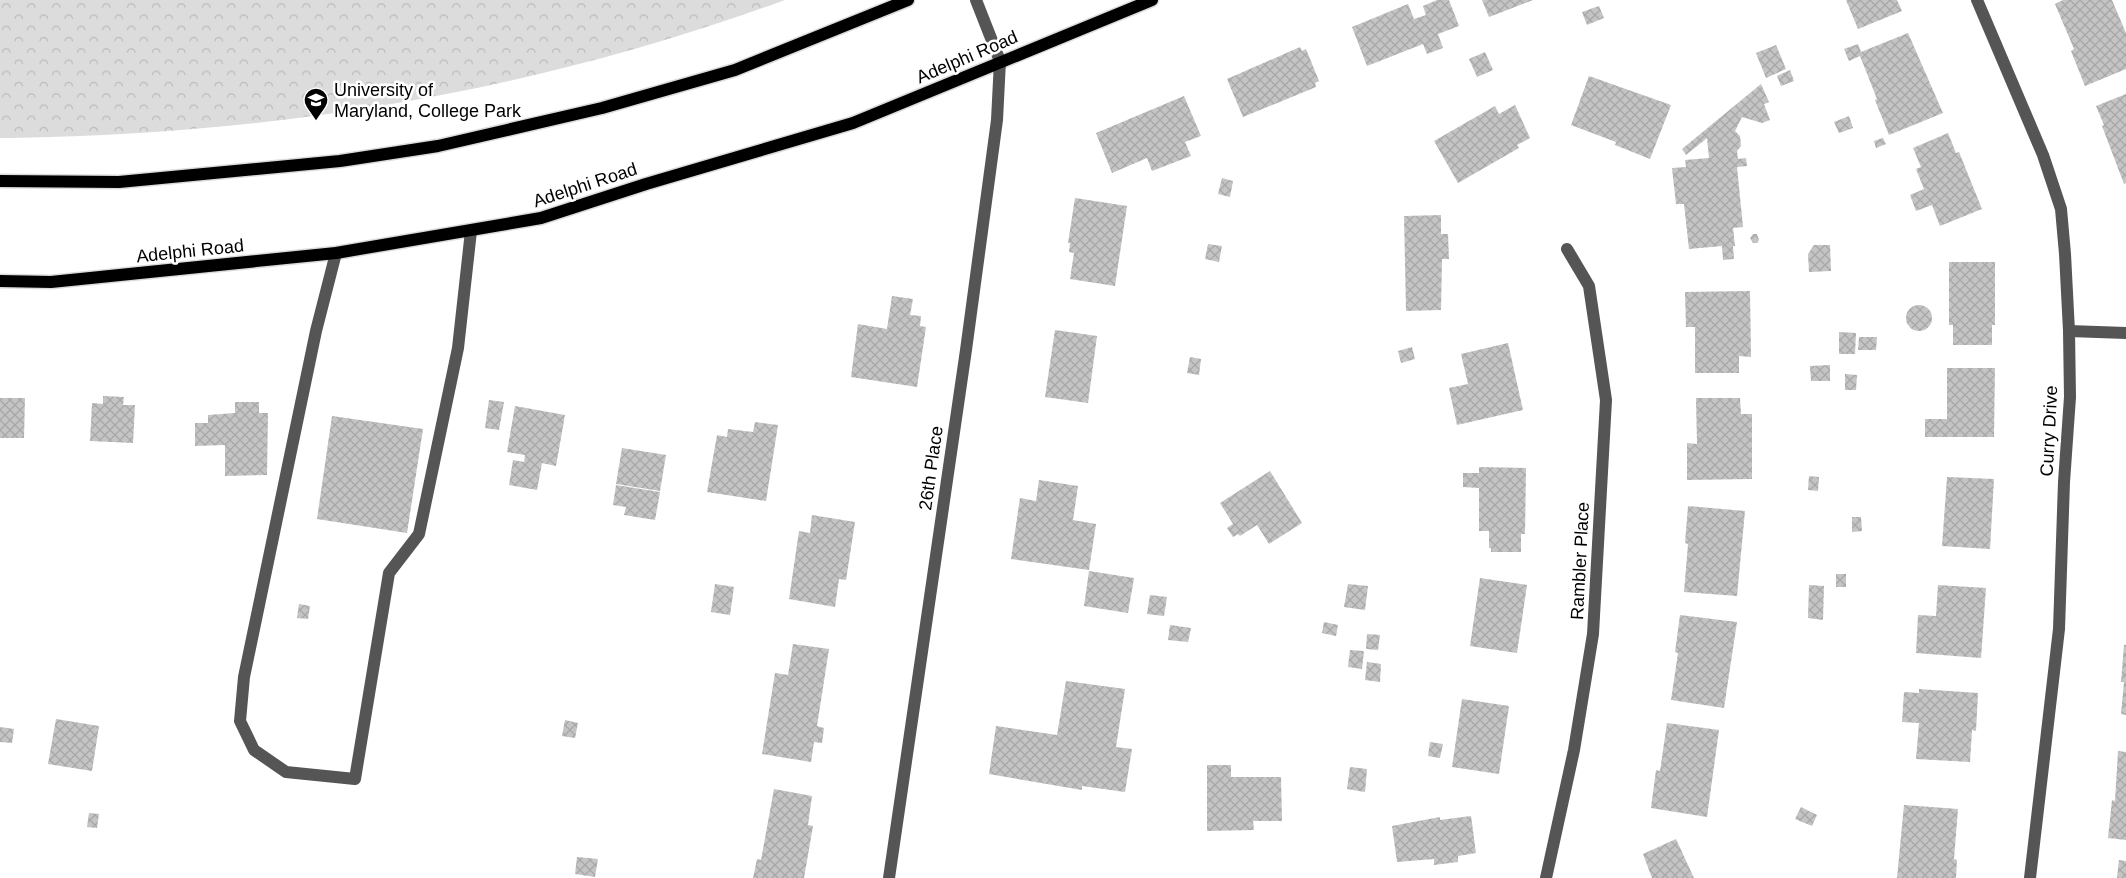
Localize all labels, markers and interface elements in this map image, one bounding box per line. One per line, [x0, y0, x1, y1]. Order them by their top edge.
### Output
street label: Adelphi Road [913, 27, 1021, 87]
place label: University of Maryland, College Park [334, 80, 522, 121]
school or university icon: University of Maryland, College Park [303, 87, 329, 121]
street label: Adelphi Road [531, 159, 639, 211]
street label: Adelphi Road [135, 235, 245, 267]
street label: Curry Drive [2037, 385, 2061, 477]
street label: 26th Place [915, 424, 947, 512]
street label: Rambler Place [1567, 502, 1593, 620]

